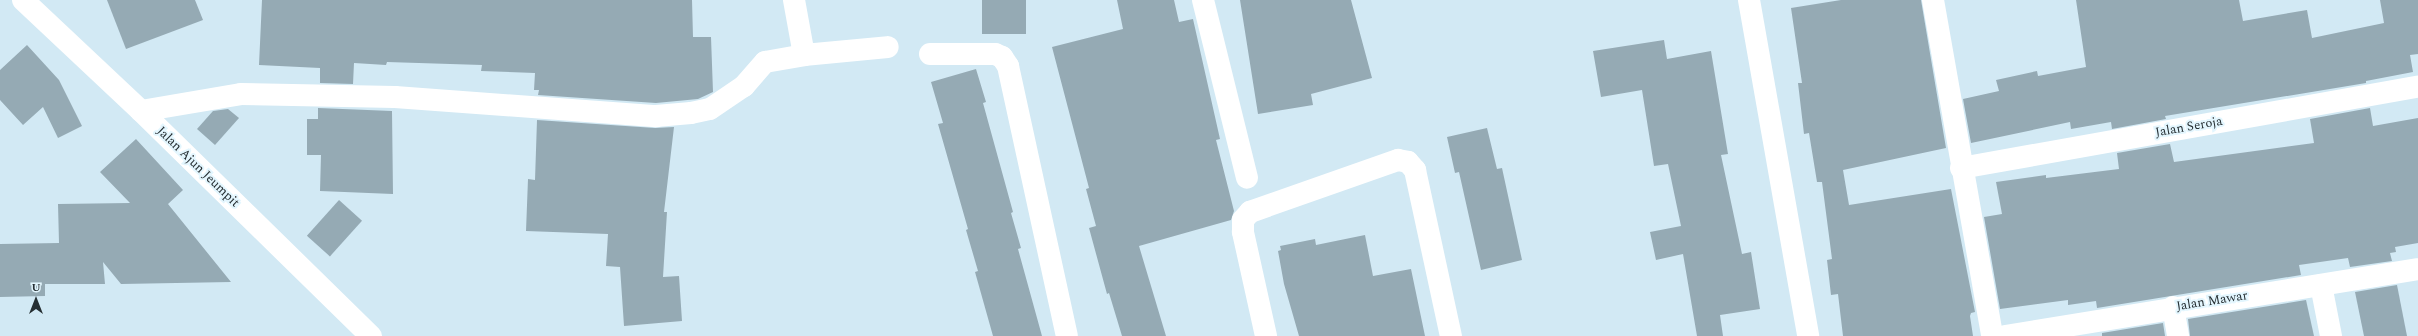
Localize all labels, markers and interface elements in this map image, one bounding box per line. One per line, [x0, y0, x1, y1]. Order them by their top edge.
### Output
street label: Jalan Seroja [2154, 113, 2224, 141]
street label: Jalan Ajun Jeumpit [153, 123, 243, 211]
text: U [31, 279, 41, 296]
north arrow [16, 280, 56, 320]
street label: Jalan Mawar [2175, 288, 2249, 314]

